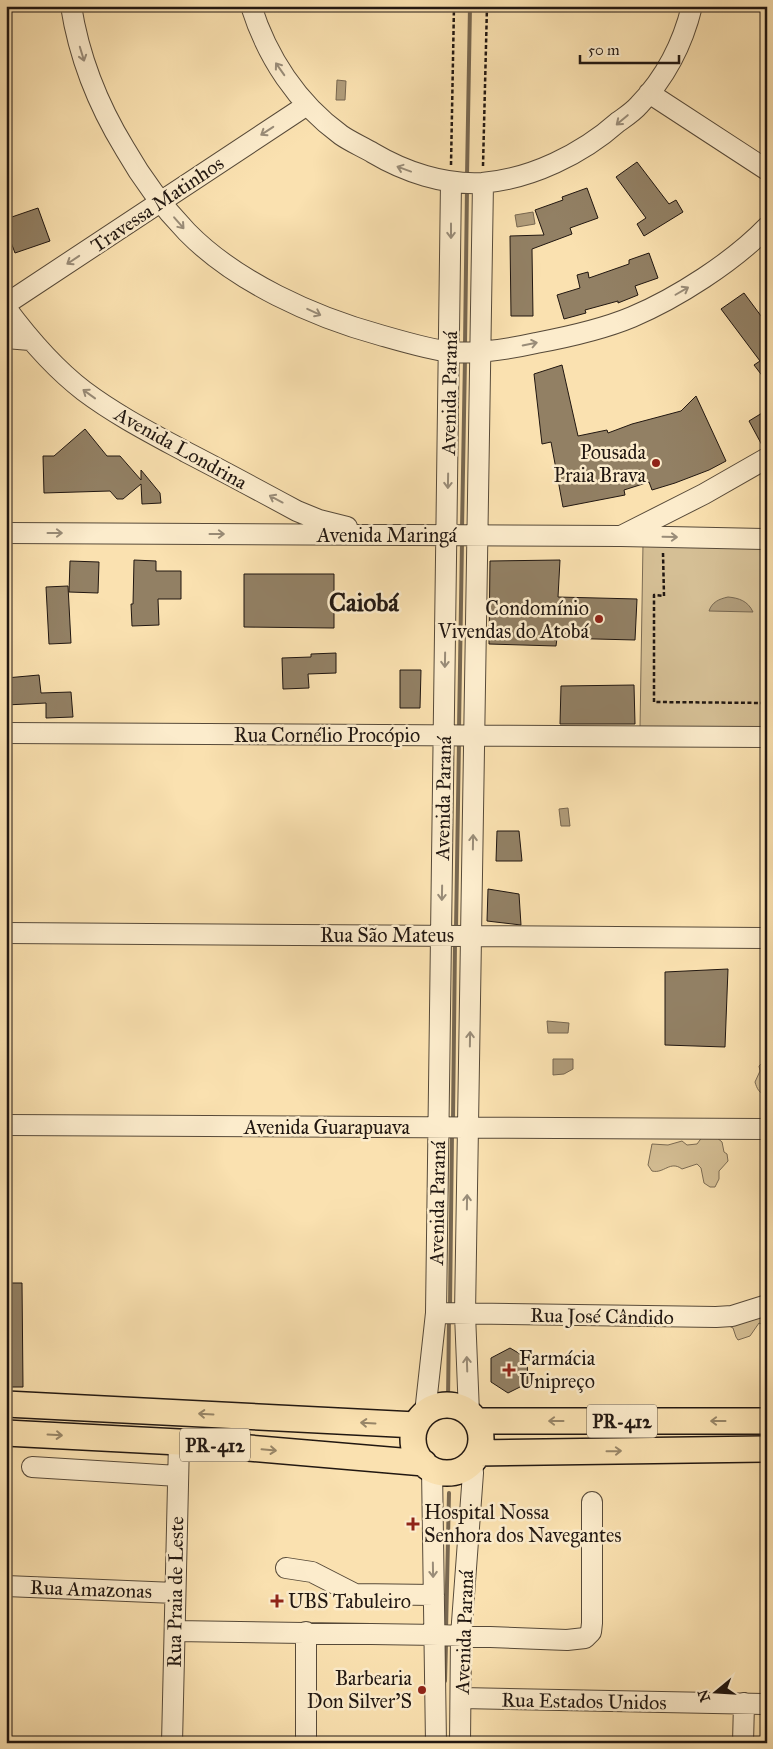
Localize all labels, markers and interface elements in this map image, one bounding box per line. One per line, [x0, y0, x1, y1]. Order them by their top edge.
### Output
scale bar [580, 32, 679, 64]
text: 50 m [588, 41, 620, 59]
one-way arrow [77, 45, 87, 61]
one-way arrow [275, 62, 285, 76]
one-way arrow [615, 114, 628, 125]
one-way arrow [260, 126, 274, 137]
street label: Travessa Matinhos [86, 151, 228, 257]
one-way arrow [397, 163, 412, 173]
one-way arrow [174, 217, 185, 230]
one-way arrow [446, 222, 456, 238]
one-way arrow [66, 255, 80, 265]
one-way arrow [674, 285, 688, 295]
one-way arrow [306, 308, 321, 318]
street label: Avenida Paraná [436, 330, 462, 456]
one-way arrow [521, 339, 537, 349]
one-way arrow [82, 389, 96, 399]
street label: Avenida Londrina [110, 401, 252, 495]
place label: Pousada Praia Brava [554, 440, 647, 487]
marker: Pousada Praia Brava [650, 457, 662, 469]
one-way arrow [443, 472, 452, 488]
one-way arrow [270, 494, 284, 504]
street label: Avenida Maringá [316, 523, 458, 548]
one-way arrow [46, 528, 63, 538]
one-way arrow [209, 529, 225, 539]
one-way arrow [662, 532, 678, 542]
district label: Caiobá [329, 587, 399, 618]
place label: Condomínio Vivendas do Atobá [437, 596, 590, 643]
marker: Condomínio Vivendas do Atobá [593, 613, 605, 625]
one-way arrow [440, 652, 450, 668]
street label: Rua Cornélio Procópio [234, 723, 420, 747]
street label: Avenida Paraná [430, 735, 456, 861]
one-way arrow [468, 834, 478, 850]
one-way arrow [437, 884, 447, 901]
street label: Rua São Mateus [320, 923, 454, 947]
one-way arrow [465, 1032, 475, 1048]
street label: Avenida Guarapuava [243, 1115, 411, 1139]
street label: Avenida Paraná [424, 1140, 450, 1266]
one-way arrow [462, 1194, 472, 1210]
street label: Rua José Cândido [530, 1303, 674, 1330]
place label: Farmácia Unipreço [519, 1346, 596, 1393]
one-way arrow [463, 1356, 472, 1372]
marker: Farmácia Unipreço [503, 1364, 515, 1376]
road number: PR-412 [587, 1404, 657, 1438]
one-way arrow [198, 1410, 214, 1419]
one-way arrow [548, 1416, 564, 1426]
one-way arrow [710, 1416, 726, 1426]
one-way arrow [360, 1418, 376, 1427]
road number: PR-412 [180, 1428, 250, 1462]
one-way arrow [47, 1431, 63, 1440]
one-way arrow [261, 1445, 277, 1455]
one-way arrow [606, 1446, 622, 1456]
place label: Hospital Nossa Senhora dos Navegantes [424, 1500, 622, 1548]
street label: Rua Praia de Leste [162, 1516, 188, 1668]
marker: Hospital Nossa Senhora dos Navegantes [406, 1517, 420, 1531]
one-way arrow [428, 1562, 438, 1578]
street label: Avenida Paraná [450, 1569, 478, 1695]
street label: Rua Amazonas [30, 1575, 152, 1603]
place label: UBS Tabuleiro [288, 1589, 411, 1613]
marker: UBS Tabuleiro [270, 1594, 284, 1608]
place label: Barbearia Don Silver'S [307, 1666, 413, 1713]
north arrow [690, 1666, 740, 1716]
marker: Barbearia Don Silver'S [416, 1684, 428, 1696]
text: N [694, 1687, 714, 1704]
street label: Rua Estados Unidos [501, 1688, 667, 1714]

